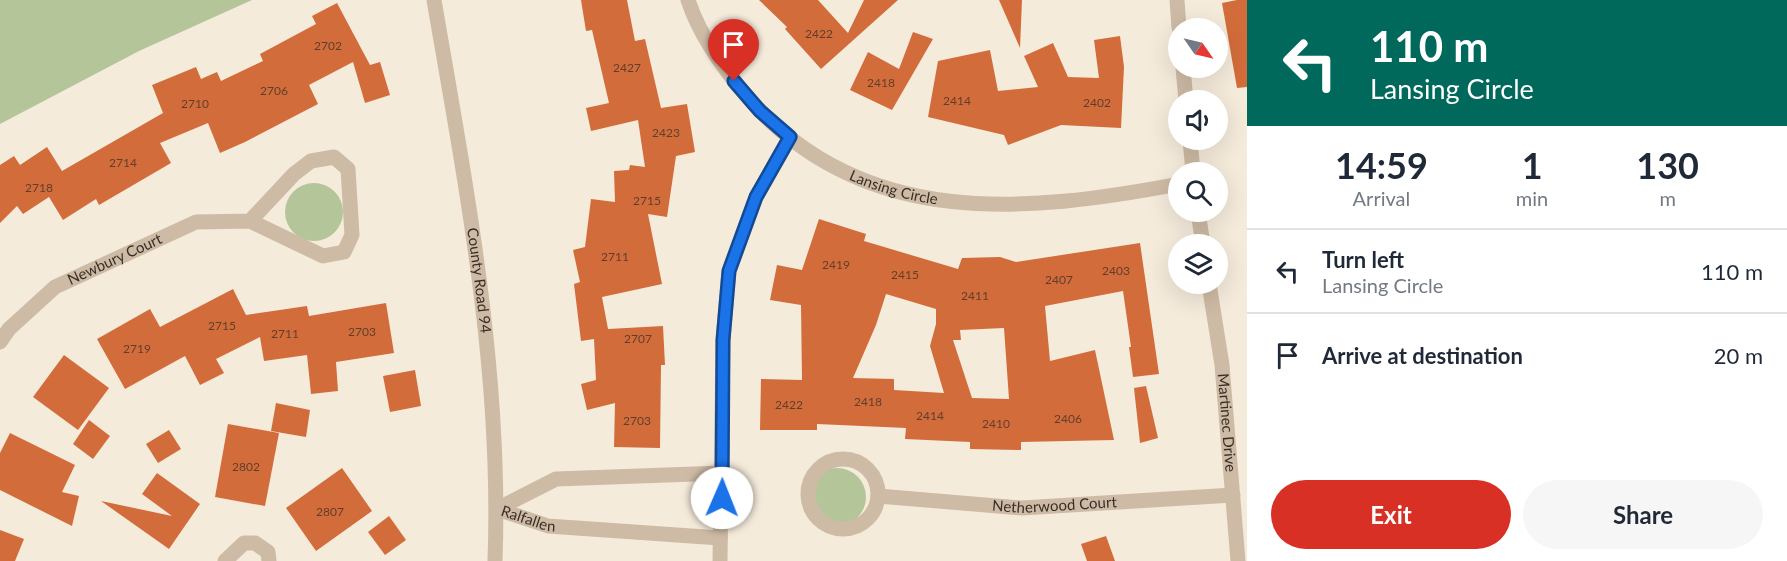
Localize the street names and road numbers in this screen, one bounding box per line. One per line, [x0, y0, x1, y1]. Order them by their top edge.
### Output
street label: Lansing Circle [847, 166, 939, 208]
street label: County Road 94 [464, 226, 496, 334]
street label: Newbury Court [64, 229, 165, 288]
street label: Martinec Drive [1215, 373, 1241, 473]
street label: Netherwood Court [992, 492, 1118, 516]
street label: Ralfallen [499, 501, 556, 534]

